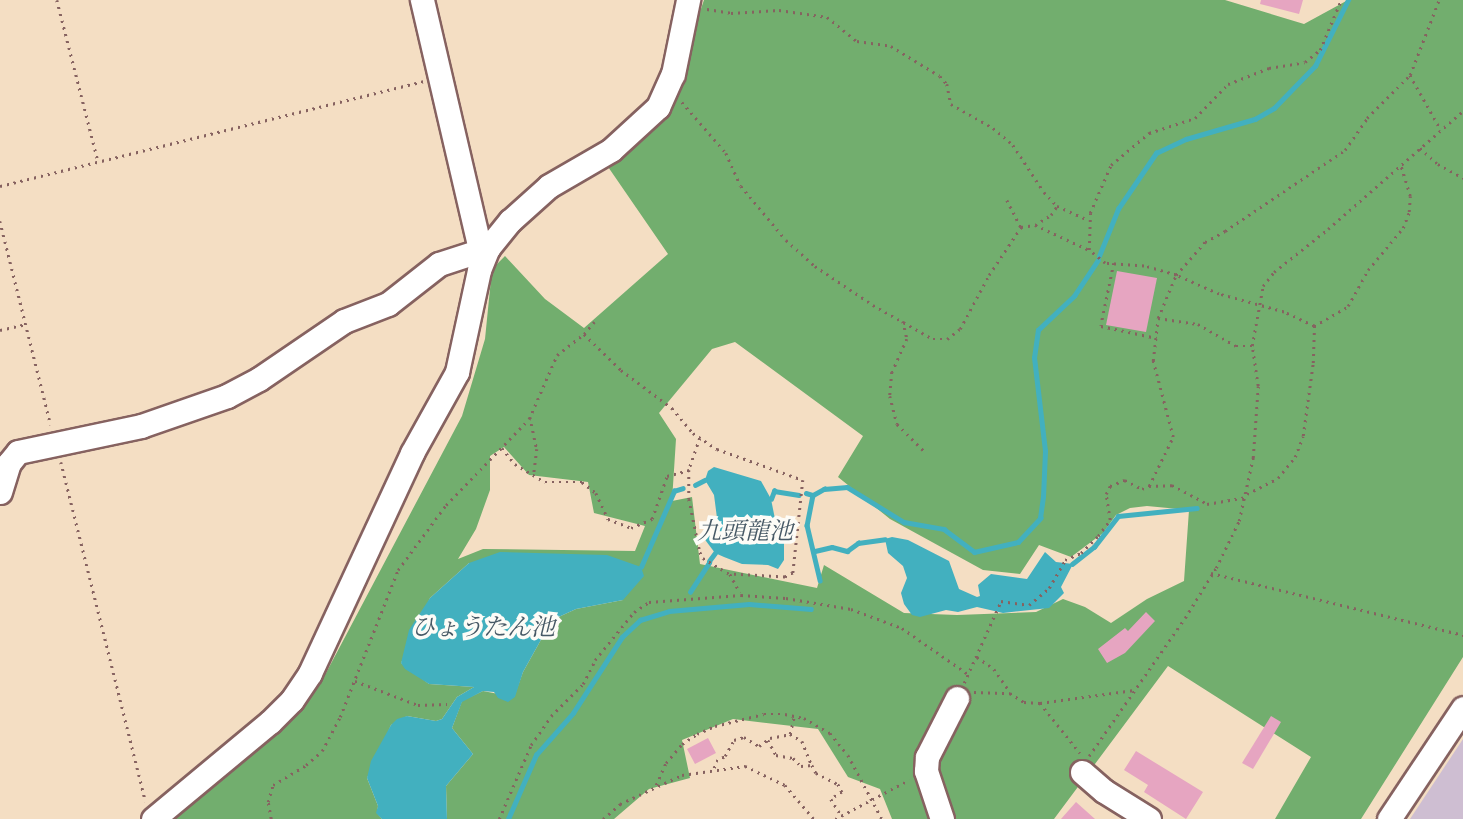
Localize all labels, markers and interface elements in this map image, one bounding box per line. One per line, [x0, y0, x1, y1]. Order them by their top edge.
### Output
water label: 九頭龍池 [697, 518, 793, 546]
water label: ひょうたん池 [411, 614, 555, 642]

